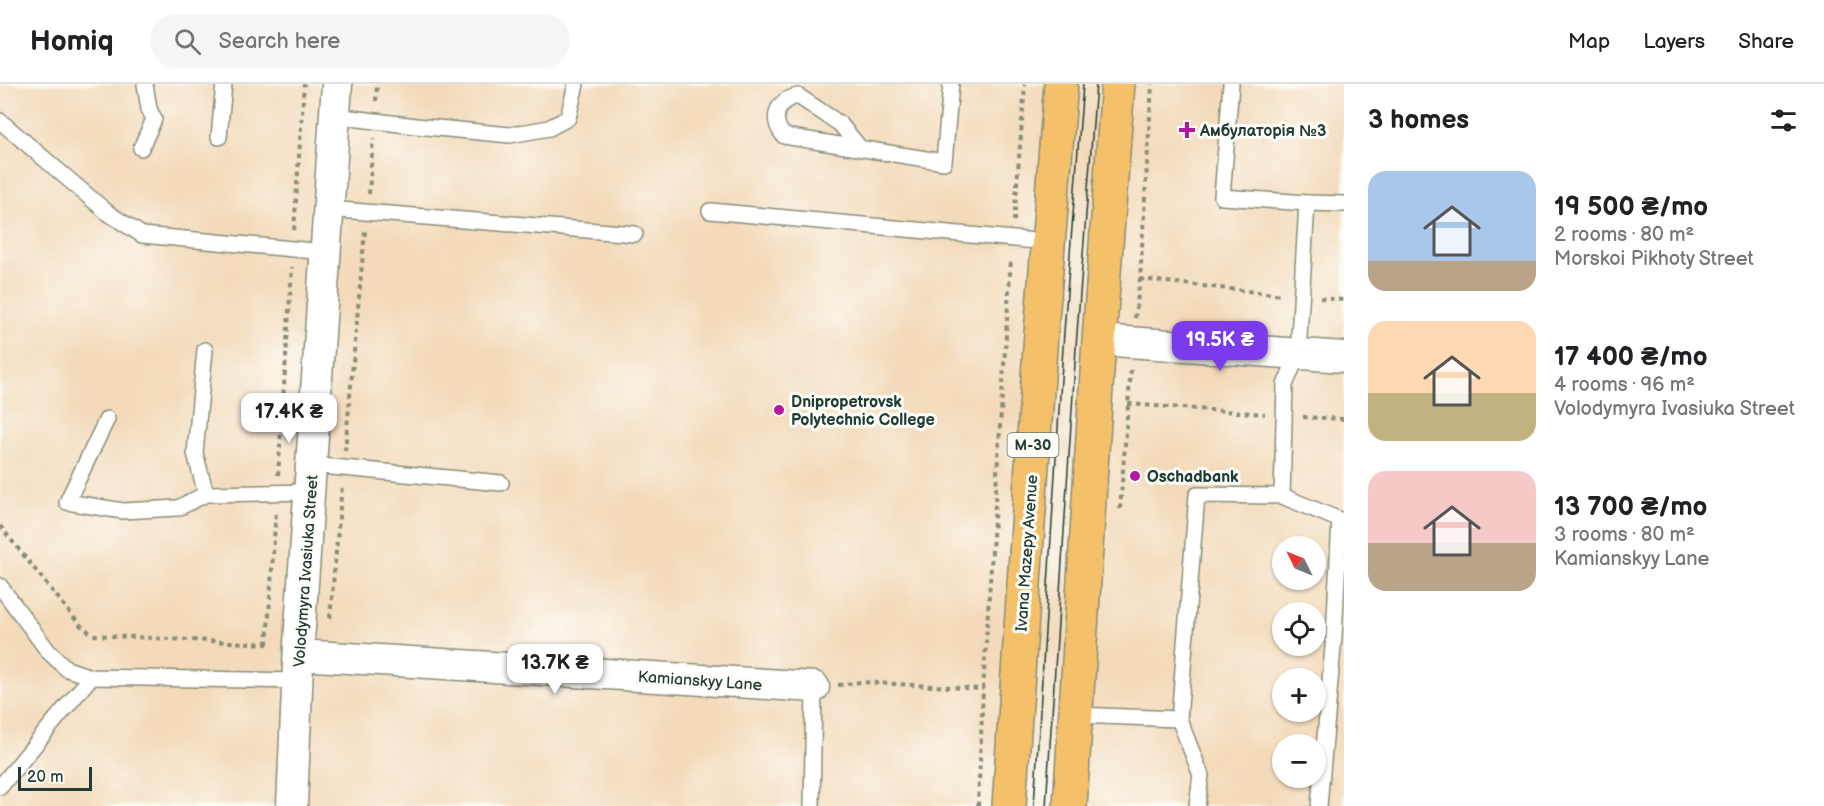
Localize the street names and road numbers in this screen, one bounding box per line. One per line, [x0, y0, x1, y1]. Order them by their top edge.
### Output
road number: М-30 [1008, 433, 1058, 457]
street label: Volodymyra Ivasiuka Street [290, 474, 323, 668]
street label: Ivana Mazepy Avenue [1013, 474, 1042, 632]
street label: Kamianskyy Lane [637, 668, 763, 695]

